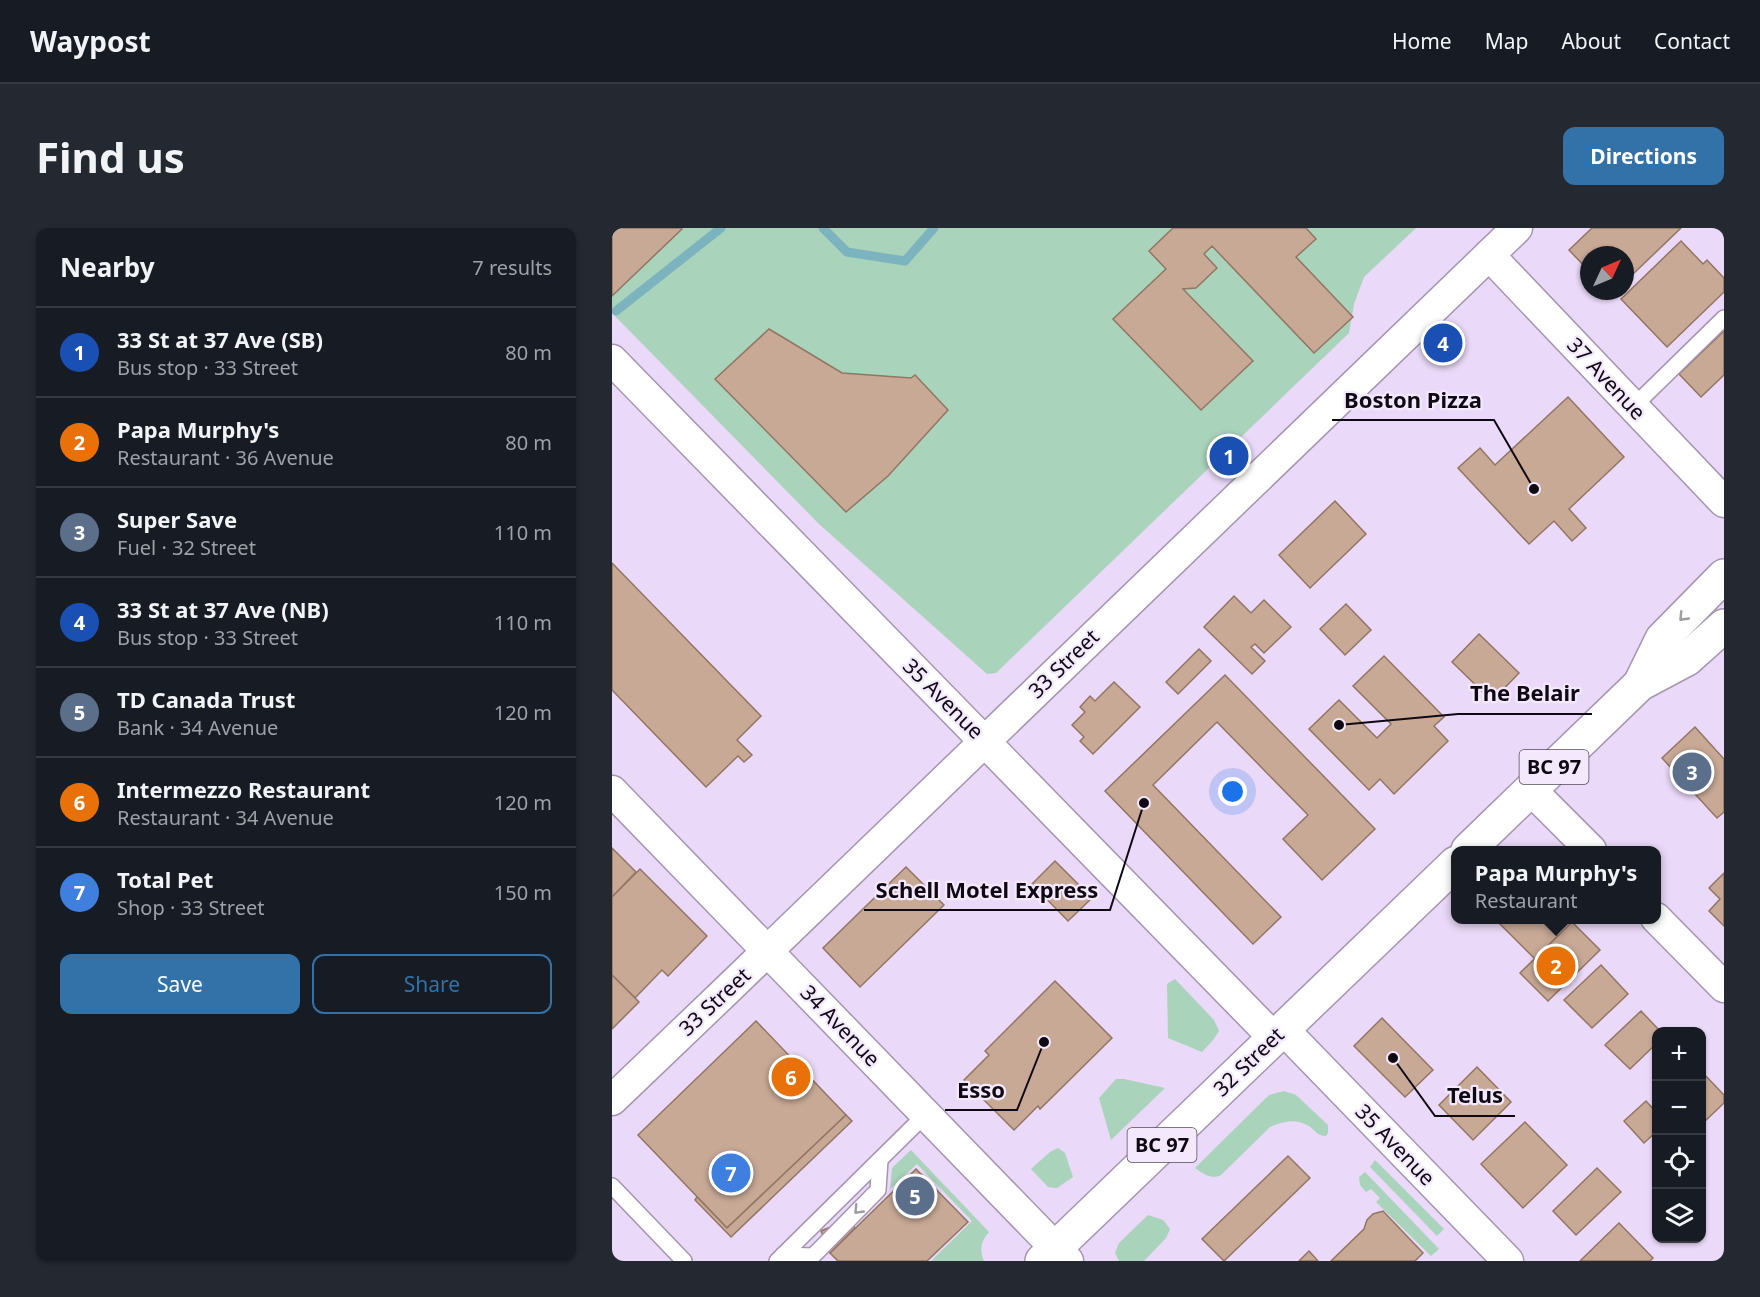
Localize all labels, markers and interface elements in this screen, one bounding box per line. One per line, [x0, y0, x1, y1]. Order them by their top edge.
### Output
text: Waypost [30, 22, 151, 60]
text: Home [1392, 27, 1452, 55]
text: Map [1485, 27, 1528, 55]
text: About [1561, 27, 1621, 55]
text: Contact [1654, 27, 1730, 55]
button: Directions [1563, 127, 1724, 185]
text: Find us [36, 128, 185, 185]
north arrow [1580, 246, 1634, 300]
text: Nearby [60, 249, 155, 285]
text: 7 results [472, 254, 552, 281]
pin: 4 [1424, 320, 1462, 366]
text: 33 St at 37 Ave (SB) [117, 324, 323, 354]
street label: 37 Avenue [1561, 331, 1652, 426]
text: 1 [74, 339, 85, 366]
text: 80 m [505, 339, 552, 366]
text: Bus stop · 33 Street [117, 354, 298, 381]
callout: Boston Pizza [1332, 380, 1494, 420]
text: Boston Pizza [1344, 384, 1482, 414]
text: Papa Murphy's [117, 414, 279, 444]
text: 2 [74, 429, 85, 456]
text: 80 m [505, 429, 552, 456]
pin: 1 [1210, 434, 1248, 478]
text: Restaurant · 36 Avenue [117, 444, 334, 471]
text: Super Save [117, 504, 237, 534]
text: 3 [74, 519, 85, 546]
text: 110 m [494, 519, 552, 546]
text: Fuel · 32 Street [117, 534, 256, 561]
text: 33 St at 37 Ave (NB) [117, 594, 329, 624]
text: 4 [74, 609, 85, 636]
text: 110 m [494, 609, 552, 636]
one-way arrow [1679, 611, 1690, 621]
street label: 33 Street [1022, 622, 1105, 704]
text: Bus stop · 33 Street [117, 624, 298, 651]
street label: 35 Avenue [897, 652, 990, 745]
callout: The Belair [1458, 674, 1592, 714]
text: The Belair [1470, 677, 1580, 707]
text: TD Canada Trust [117, 684, 295, 714]
text: 5 [74, 699, 85, 726]
text: 120 m [494, 699, 552, 726]
text: Bank · 34 Avenue [117, 714, 278, 741]
road number: BC 97 [1520, 750, 1588, 784]
pin: 3 [1672, 750, 1712, 794]
text: Intermezzo Restaurant [117, 774, 370, 804]
your location [1218, 777, 1247, 806]
text: 6 [74, 789, 85, 816]
text: 120 m [494, 789, 552, 816]
text: Restaurant · 34 Avenue [117, 804, 334, 831]
popup [1451, 846, 1661, 924]
text: Papa Murphy's [1475, 857, 1637, 887]
text: Total Pet [117, 864, 213, 894]
callout: Schell Motel Express [864, 870, 1110, 910]
text: Schell Motel Express [876, 874, 1098, 904]
text: 7 [74, 879, 85, 906]
text: 150 m [494, 879, 552, 906]
text: Restaurant [1475, 887, 1578, 914]
text: Shop · 33 Street [117, 894, 264, 921]
pin: 2 [1536, 944, 1576, 988]
button: Save [60, 954, 300, 1014]
button: Share [312, 954, 552, 1014]
street label: 33 Street [673, 961, 756, 1042]
street label: 34 Avenue [795, 978, 887, 1072]
street label: 32 Street [1207, 1020, 1290, 1102]
map controls [1652, 1027, 1706, 1243]
button: + [1652, 1027, 1706, 1081]
pin: 6 [772, 1054, 810, 1100]
callout: Esso [945, 1070, 1017, 1110]
text: Esso [957, 1074, 1005, 1104]
callout: Telus [1435, 1076, 1515, 1116]
text: Telus [1447, 1079, 1503, 1109]
button: − [1652, 1081, 1706, 1135]
street label: 35 Avenue [1350, 1097, 1442, 1191]
road number: BC 97 [1128, 1128, 1196, 1162]
button: locate [1652, 1135, 1706, 1189]
pin: 7 [712, 1150, 750, 1196]
pin: 5 [896, 1174, 934, 1218]
button: layers [1652, 1189, 1706, 1243]
one-way arrow [855, 1203, 866, 1214]

